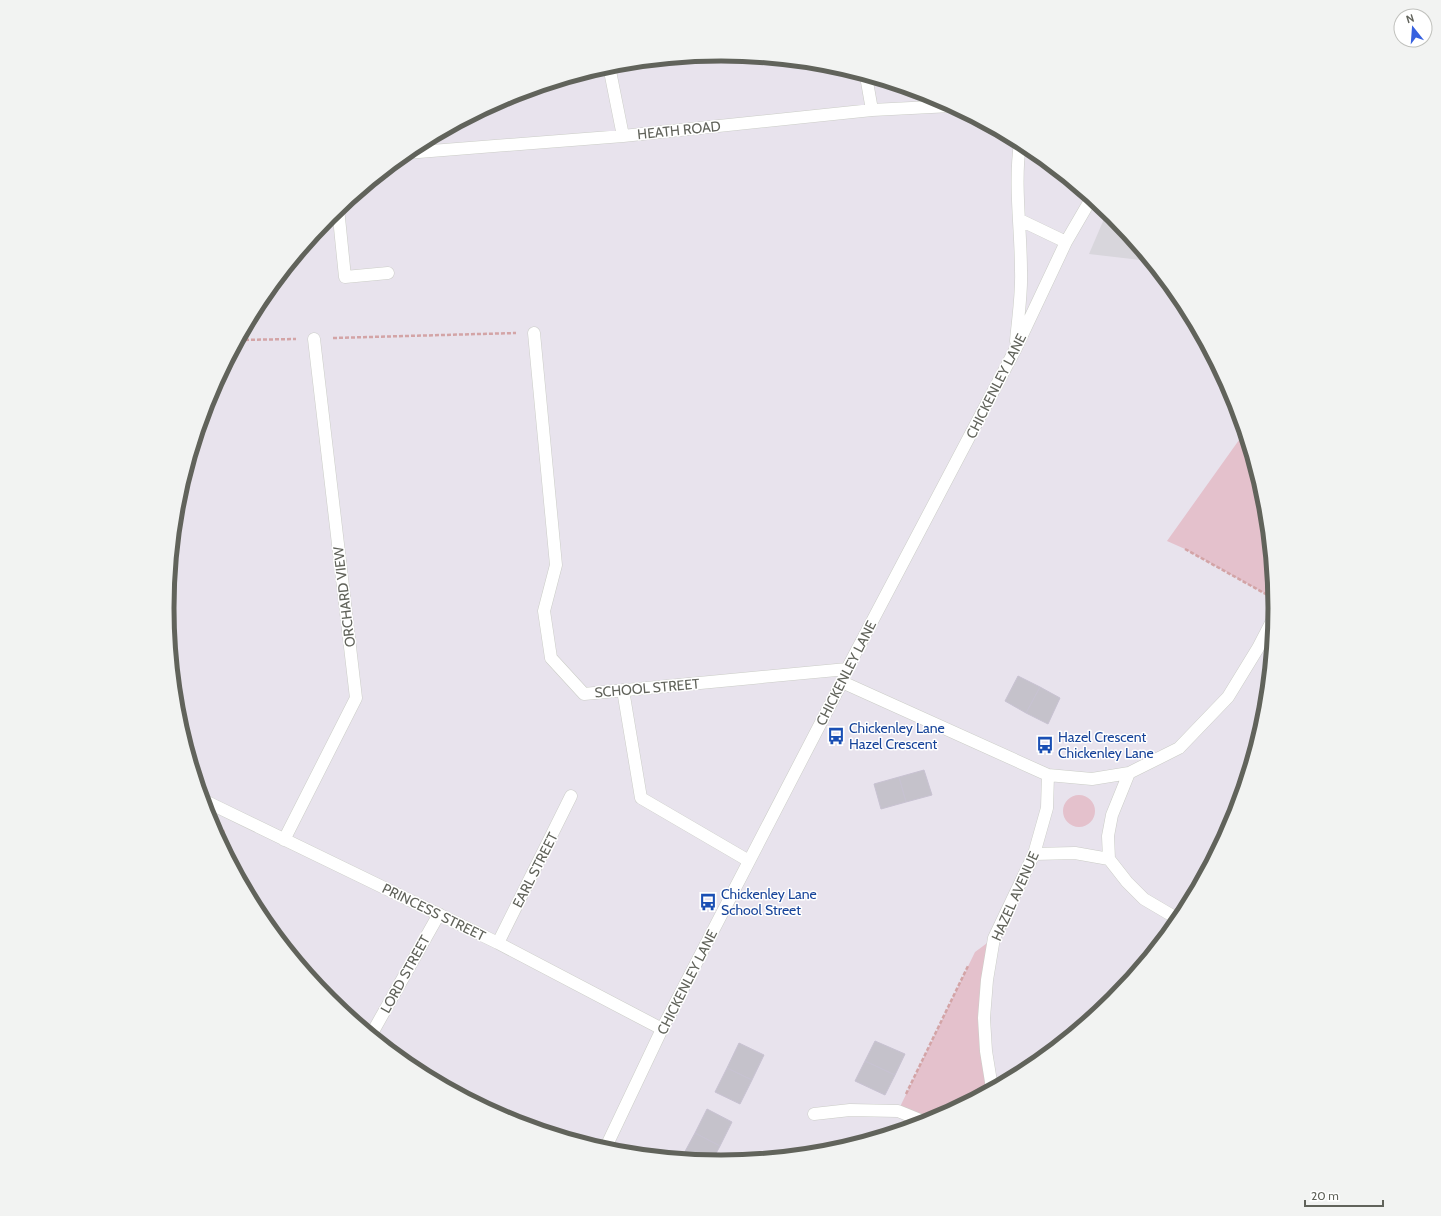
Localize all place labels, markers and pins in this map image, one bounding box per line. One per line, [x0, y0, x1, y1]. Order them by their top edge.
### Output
place label: Chickenley Lane Hazel Crescent [849, 719, 945, 753]
bus stop icon: Chickenley Lane Hazel Crescent [826, 726, 846, 746]
place label: Hazel Crescent Chickenley Lane [1058, 728, 1154, 762]
bus stop icon: Hazel Crescent Chickenley Lane [1035, 735, 1055, 755]
place label: Chickenley Lane School Street [721, 885, 817, 919]
bus stop icon: Chickenley Lane School Street [698, 892, 718, 912]

